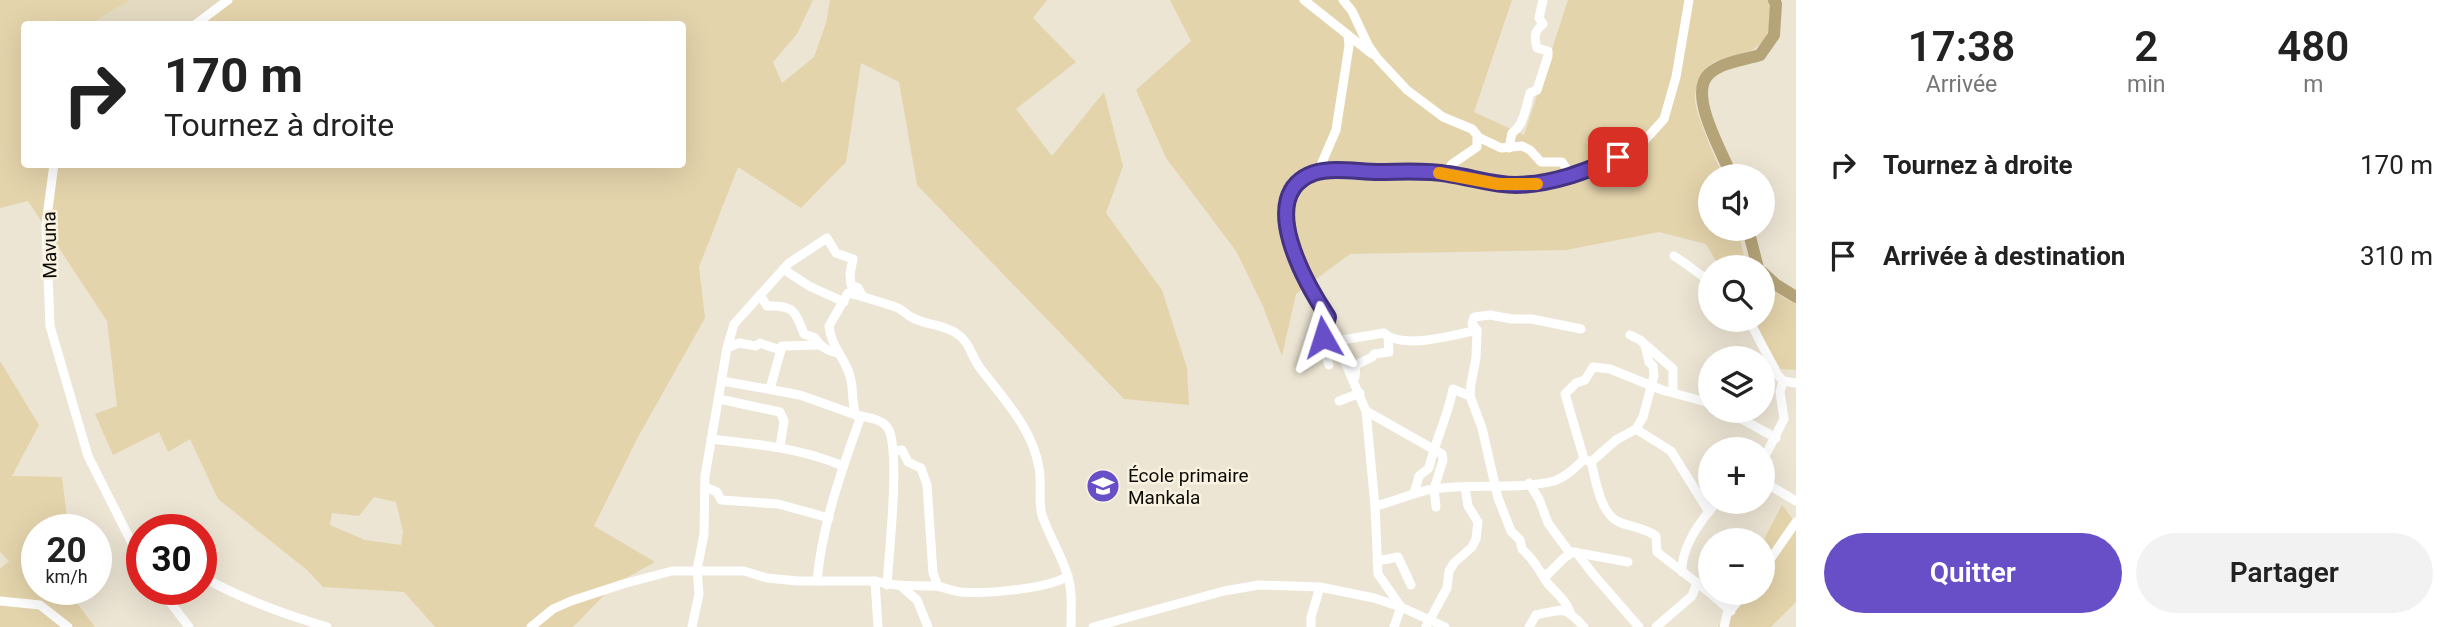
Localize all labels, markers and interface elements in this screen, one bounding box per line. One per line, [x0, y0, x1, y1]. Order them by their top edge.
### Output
text: 17:38 [1908, 22, 2015, 71]
text: 2 [2134, 22, 2158, 71]
text: 480 [2277, 22, 2349, 71]
text: 170 m [164, 47, 303, 104]
icon: right [49, 49, 140, 140]
text: Arrivée [1926, 71, 1997, 98]
text: min [2127, 71, 2165, 98]
text: m [2303, 71, 2323, 98]
text: Tournez à droite [164, 106, 394, 144]
pin [1588, 127, 1648, 187]
icon: arrive [1599, 138, 1637, 176]
icon: right [1824, 146, 1862, 184]
text: Tournez à droite [1883, 150, 2073, 180]
text: 170 m [2360, 150, 2433, 180]
map controls [1698, 164, 1775, 605]
button: sound [1698, 164, 1775, 241]
street label: Mavuna [37, 211, 62, 279]
icon: arrive [1824, 237, 1862, 275]
text: Arrivée à destination [1883, 241, 2125, 271]
text: 310 m [2360, 241, 2433, 271]
button: search [1698, 255, 1775, 332]
position arrow [1286, 300, 1360, 374]
button: layers [1698, 346, 1775, 423]
button: + [1698, 437, 1775, 514]
place label: École primaire Mankala [1128, 464, 1249, 509]
school or university icon: École primaire Mankala [1084, 467, 1122, 505]
speed limit sign: 30 [126, 514, 217, 605]
button: − [1698, 528, 1775, 605]
text: 20 [46, 530, 87, 571]
button: Quitter [1824, 533, 2122, 613]
button: Partager [2136, 533, 2433, 613]
text: km/h [45, 566, 88, 587]

